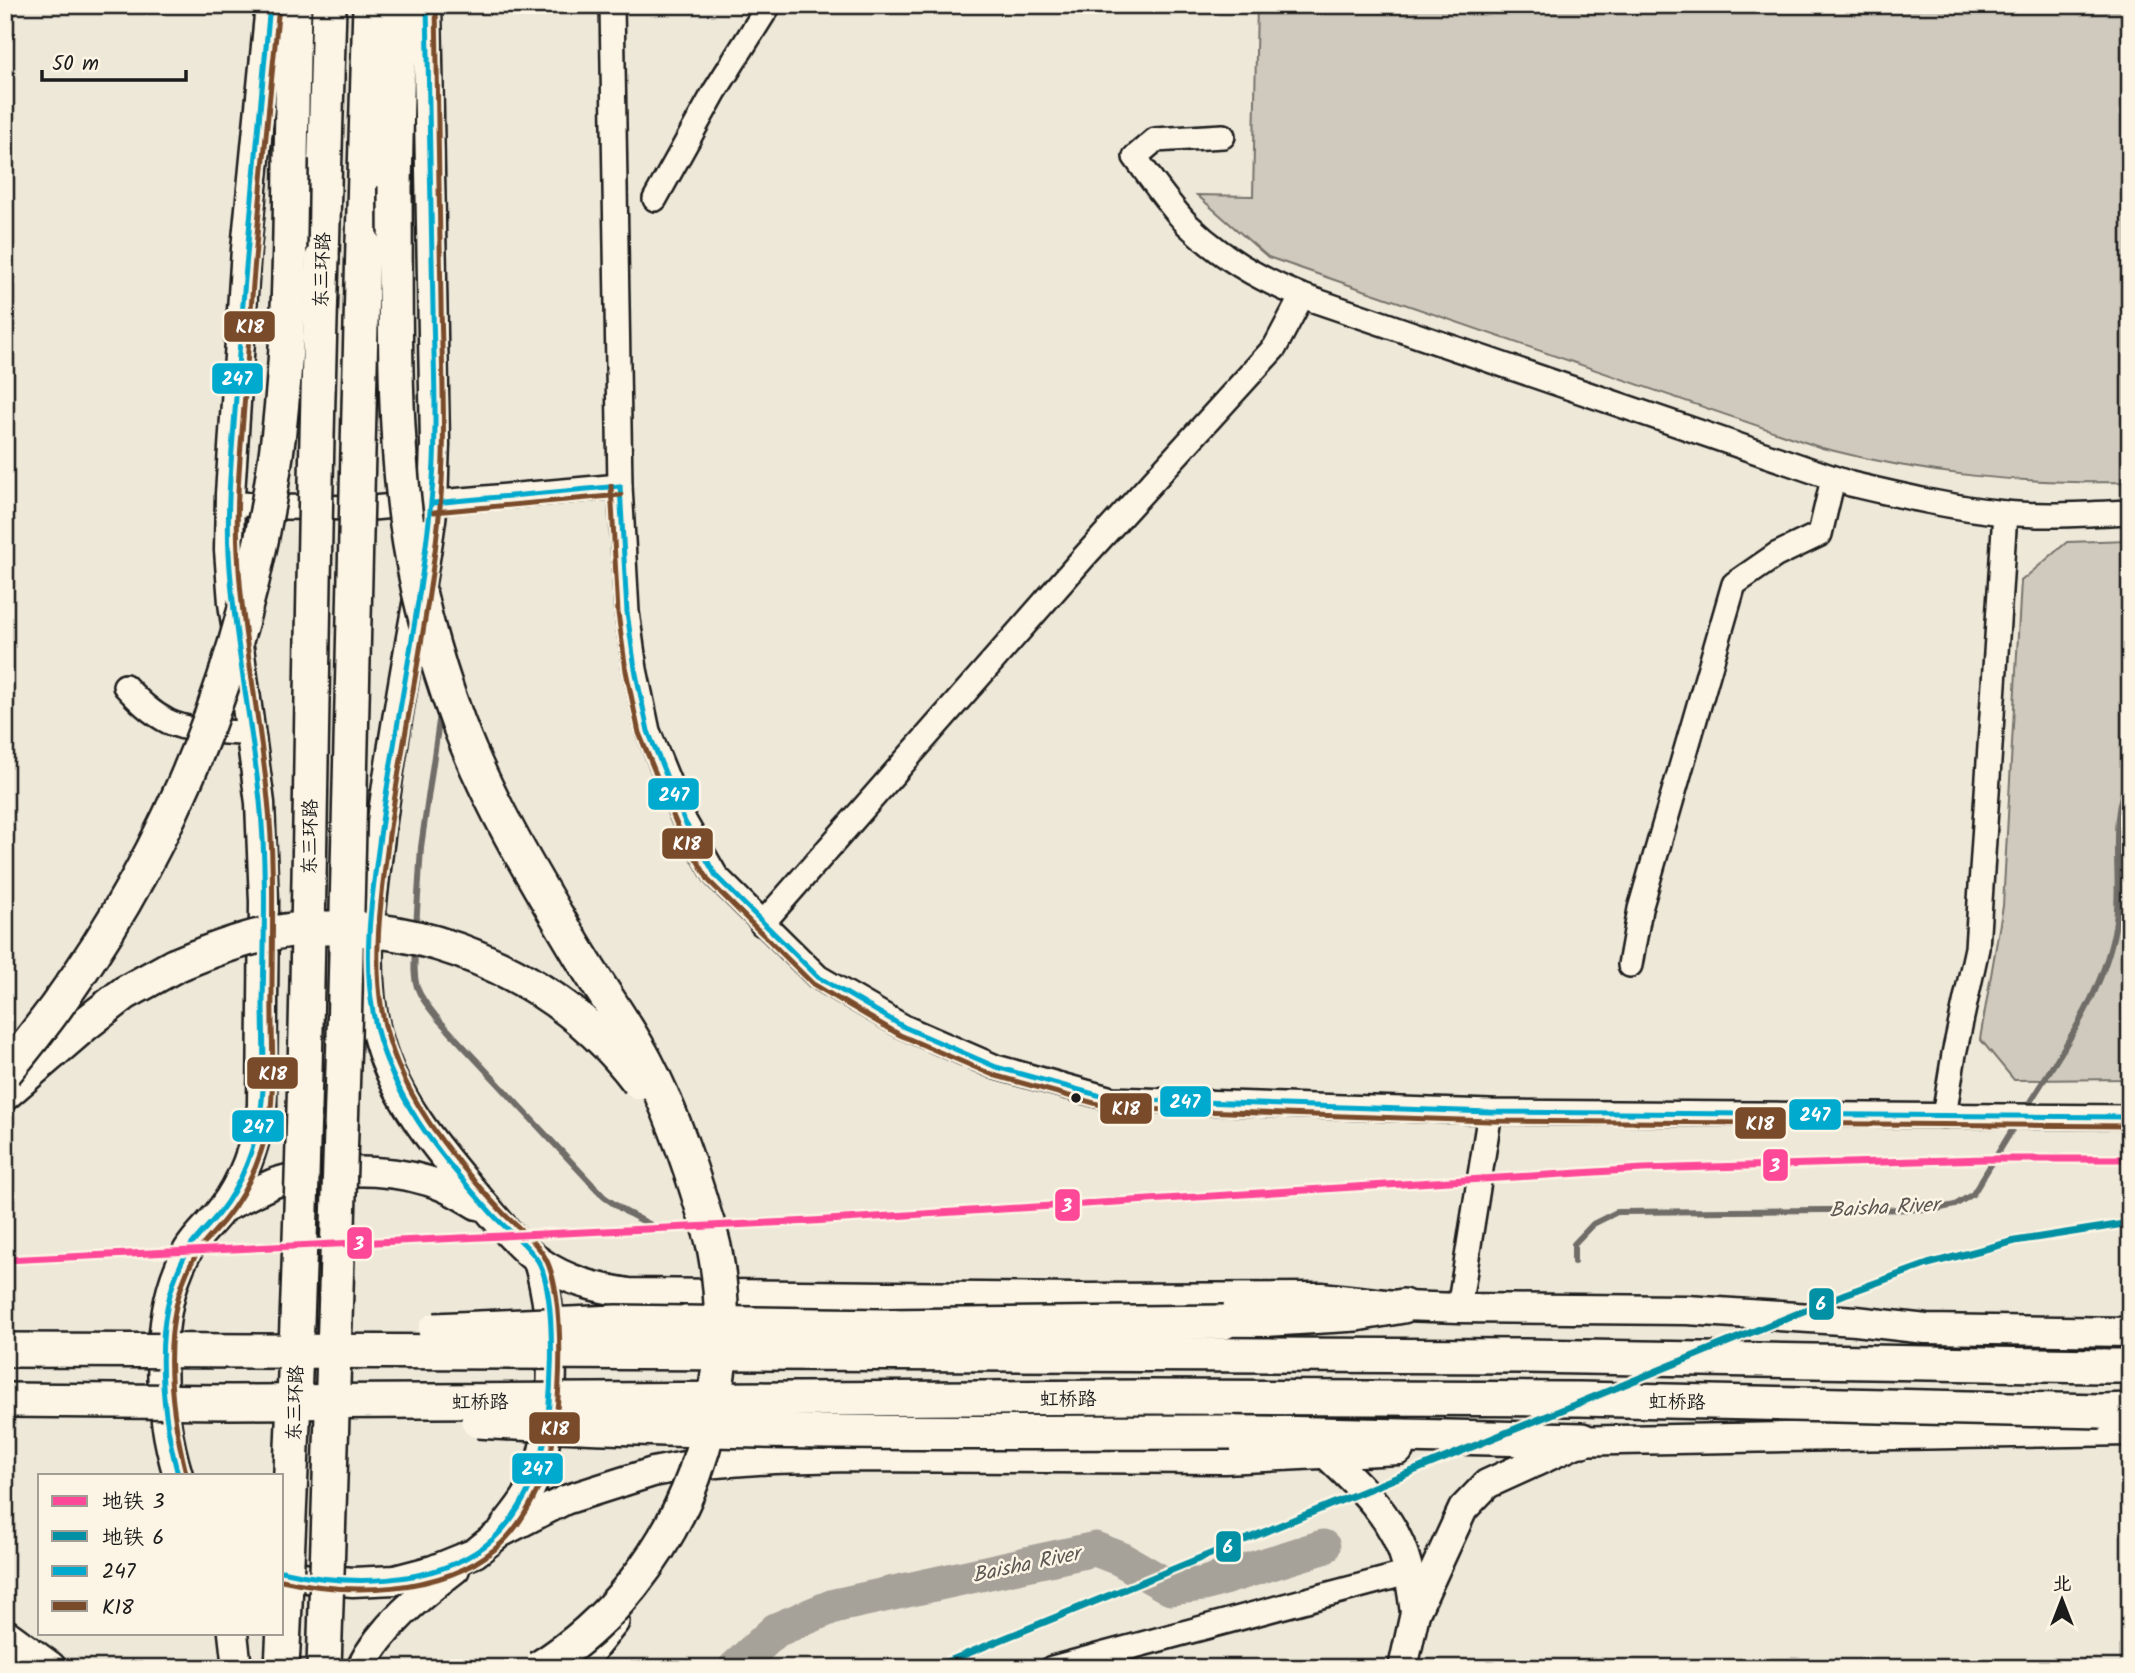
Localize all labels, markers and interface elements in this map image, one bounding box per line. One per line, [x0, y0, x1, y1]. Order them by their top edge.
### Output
scale bar [42, 38, 186, 82]
text: 50 m [52, 48, 99, 81]
street label: 东三环路 [307, 232, 339, 309]
line badge: K18 [223, 310, 276, 343]
text: K18 [236, 313, 265, 343]
line badge: 247 [211, 362, 264, 395]
text: 247 [222, 365, 253, 395]
line badge: 247 [647, 777, 700, 811]
text: 247 [659, 781, 690, 811]
street label: 东三环路 [295, 799, 327, 875]
line badge: K18 [661, 827, 714, 860]
text: K18 [673, 830, 702, 860]
line badge: K18 [246, 1056, 299, 1090]
text: K18 [259, 1060, 288, 1090]
line badge: 247 [1159, 1085, 1212, 1118]
text: 247 [1170, 1088, 1201, 1118]
unlabelled marker [1069, 1091, 1083, 1105]
line badge: K18 [1099, 1092, 1153, 1125]
text: K18 [1112, 1095, 1141, 1125]
line badge: 247 [1788, 1098, 1842, 1131]
text: 247 [1800, 1101, 1831, 1131]
line badge: K18 [1734, 1106, 1787, 1140]
line badge: 247 [231, 1109, 285, 1143]
text: K18 [1746, 1110, 1775, 1140]
text: 247 [243, 1113, 274, 1143]
line badge: 3 [1762, 1148, 1789, 1182]
text: 3 [1769, 1152, 1780, 1182]
line badge: 3 [1054, 1188, 1081, 1222]
water label: Baisha River [1829, 1189, 1944, 1228]
text: 3 [1061, 1192, 1072, 1222]
line badge: 3 [346, 1226, 373, 1260]
text: 3 [353, 1230, 364, 1260]
line badge: 6 [1808, 1287, 1835, 1321]
text: 6 [1816, 1290, 1826, 1320]
street label: 东三环路 [280, 1365, 312, 1442]
street label: 虹桥路 [1039, 1385, 1097, 1415]
street label: 虹桥路 [451, 1388, 509, 1418]
street label: 虹桥路 [1648, 1388, 1706, 1418]
line badge: K18 [528, 1411, 581, 1445]
text: K18 [541, 1415, 570, 1445]
line badge: 247 [511, 1452, 564, 1485]
text: 247 [522, 1455, 553, 1485]
legend [38, 1474, 284, 1634]
text: 地铁 3 [102, 1486, 164, 1519]
text: 地铁 6 [102, 1522, 164, 1555]
line badge: 6 [1215, 1530, 1242, 1563]
text: 6 [1223, 1533, 1233, 1563]
water label: Baisha River [969, 1537, 1087, 1593]
text: 247 [102, 1556, 137, 1589]
north arrow [2026, 1564, 2096, 1634]
text: 北 [2052, 1570, 2072, 1600]
text: K18 [102, 1592, 134, 1625]

